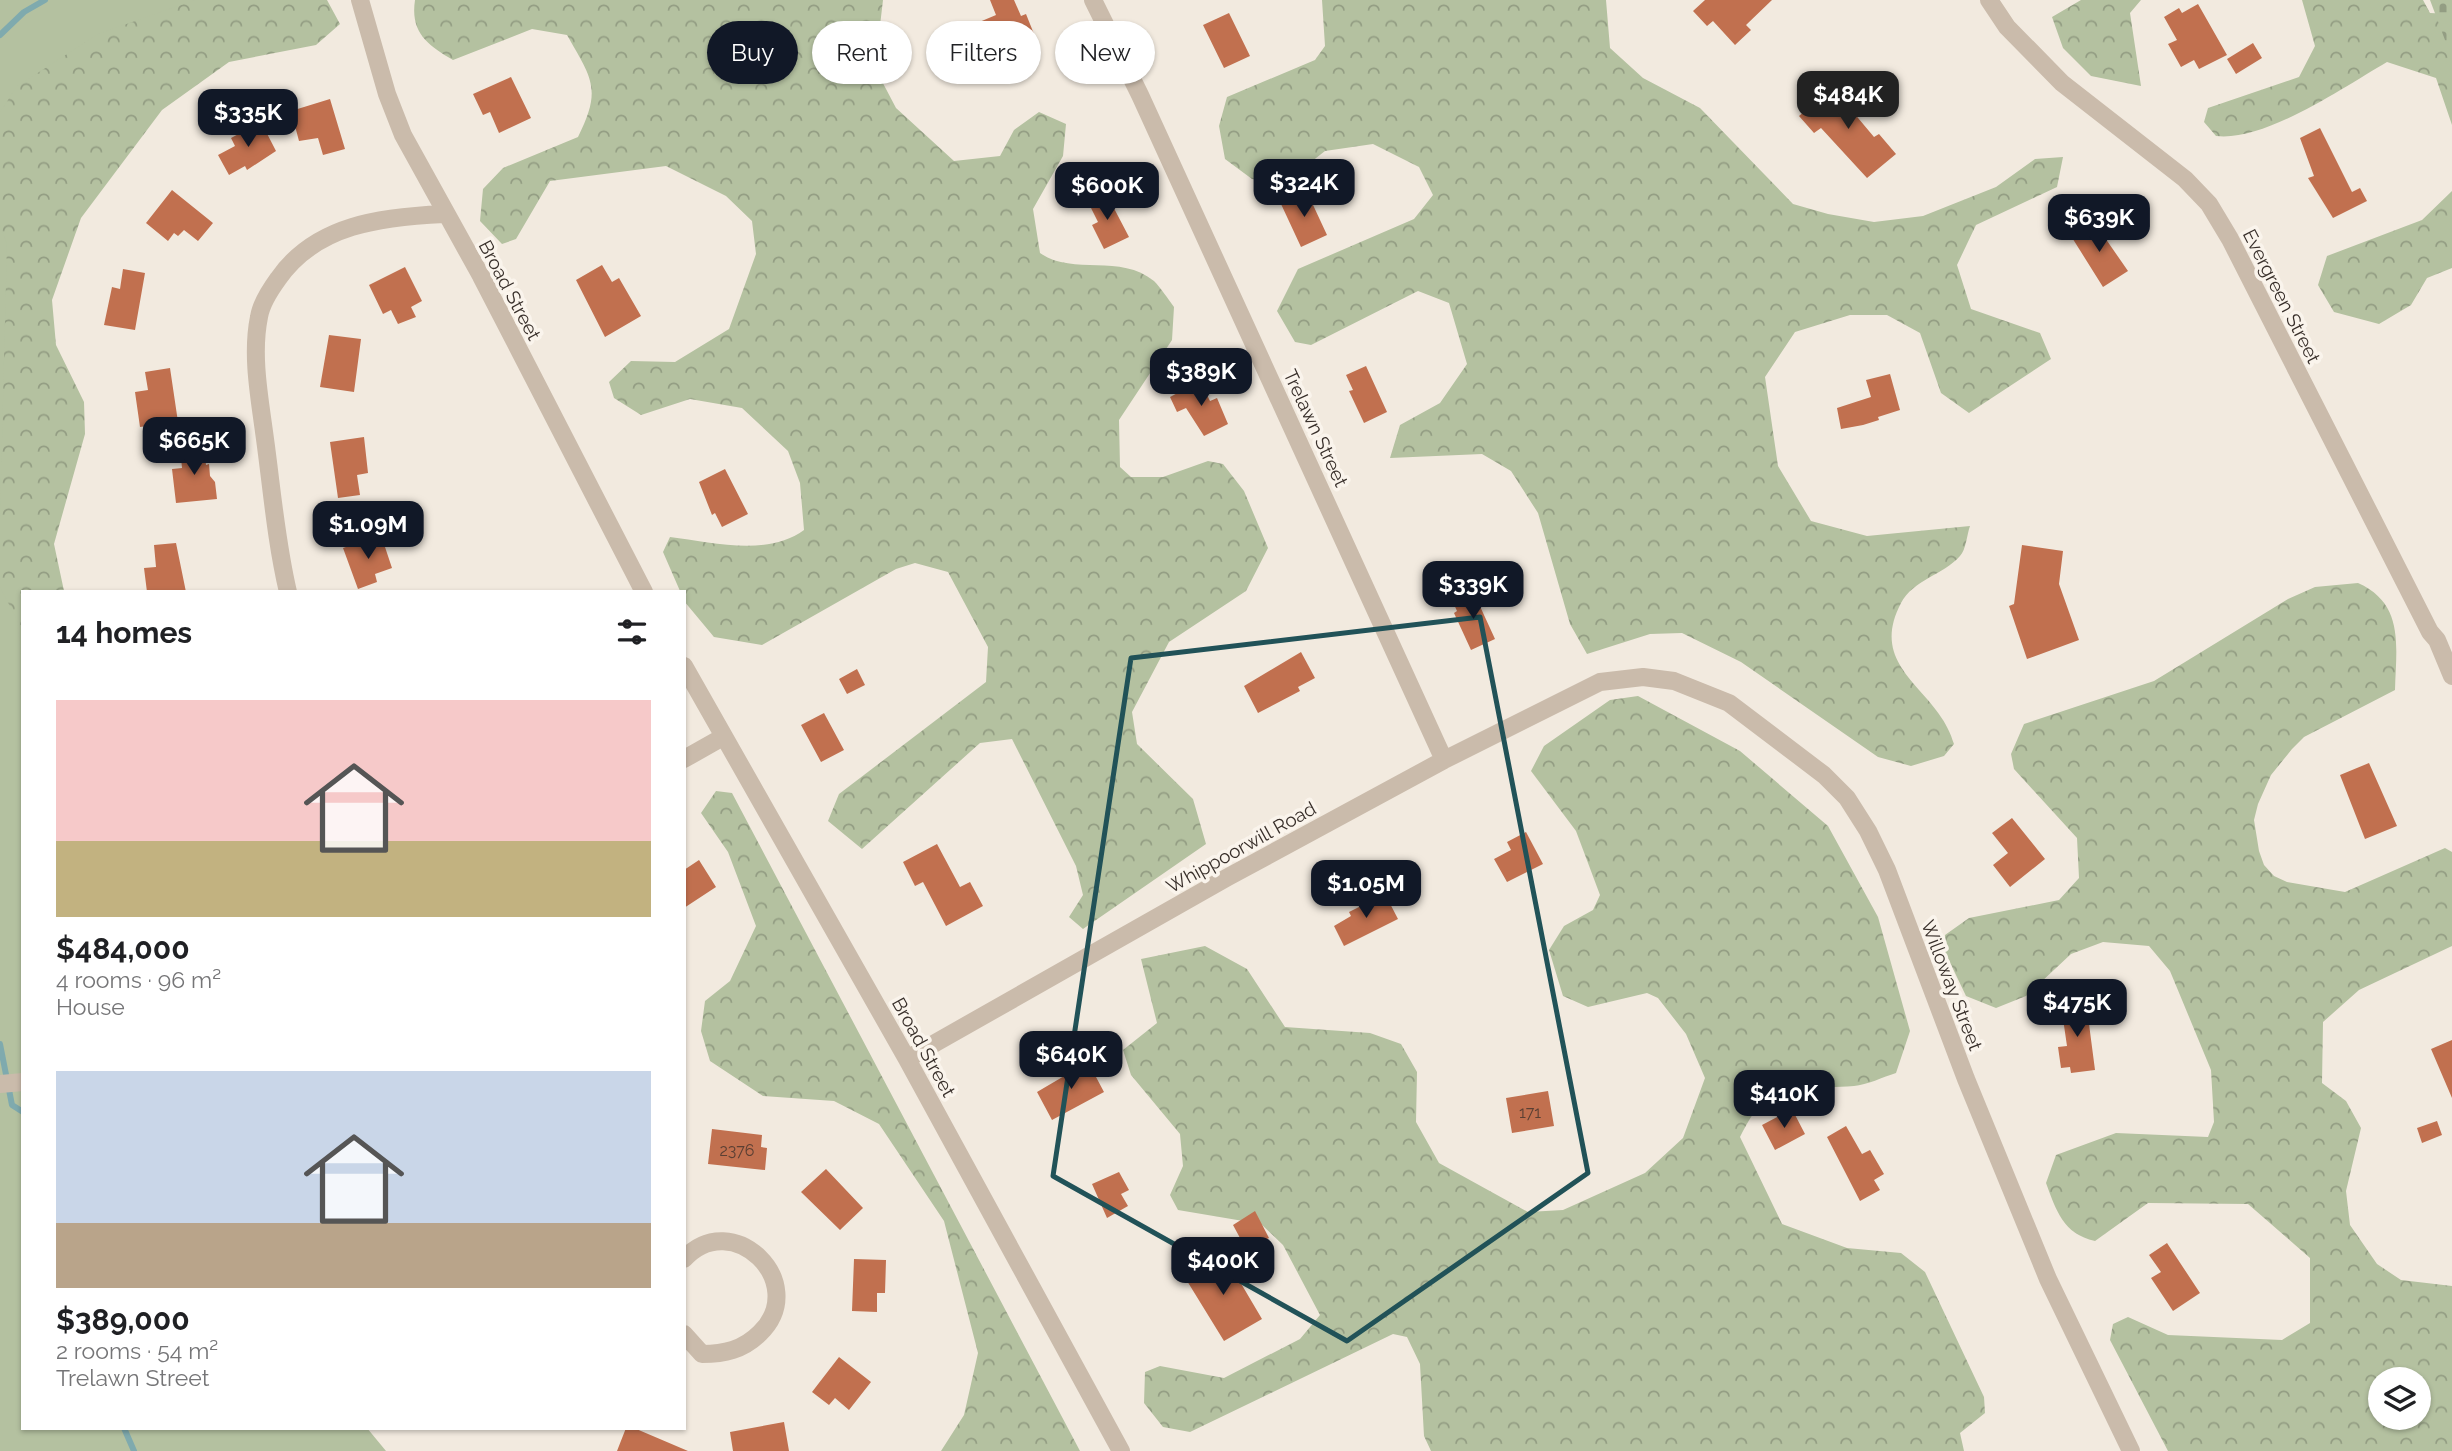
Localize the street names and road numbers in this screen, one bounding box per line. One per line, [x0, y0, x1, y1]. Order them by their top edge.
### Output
street label: Evergreen Street [2239, 225, 2326, 367]
street label: Broad Street [474, 236, 546, 344]
street label: Trelawn Street [1279, 366, 1353, 491]
street label: Whippoorwill Road [1162, 797, 1320, 897]
street label: Willoway Street [1917, 917, 1987, 1054]
street label: Broad Street [888, 994, 961, 1101]

